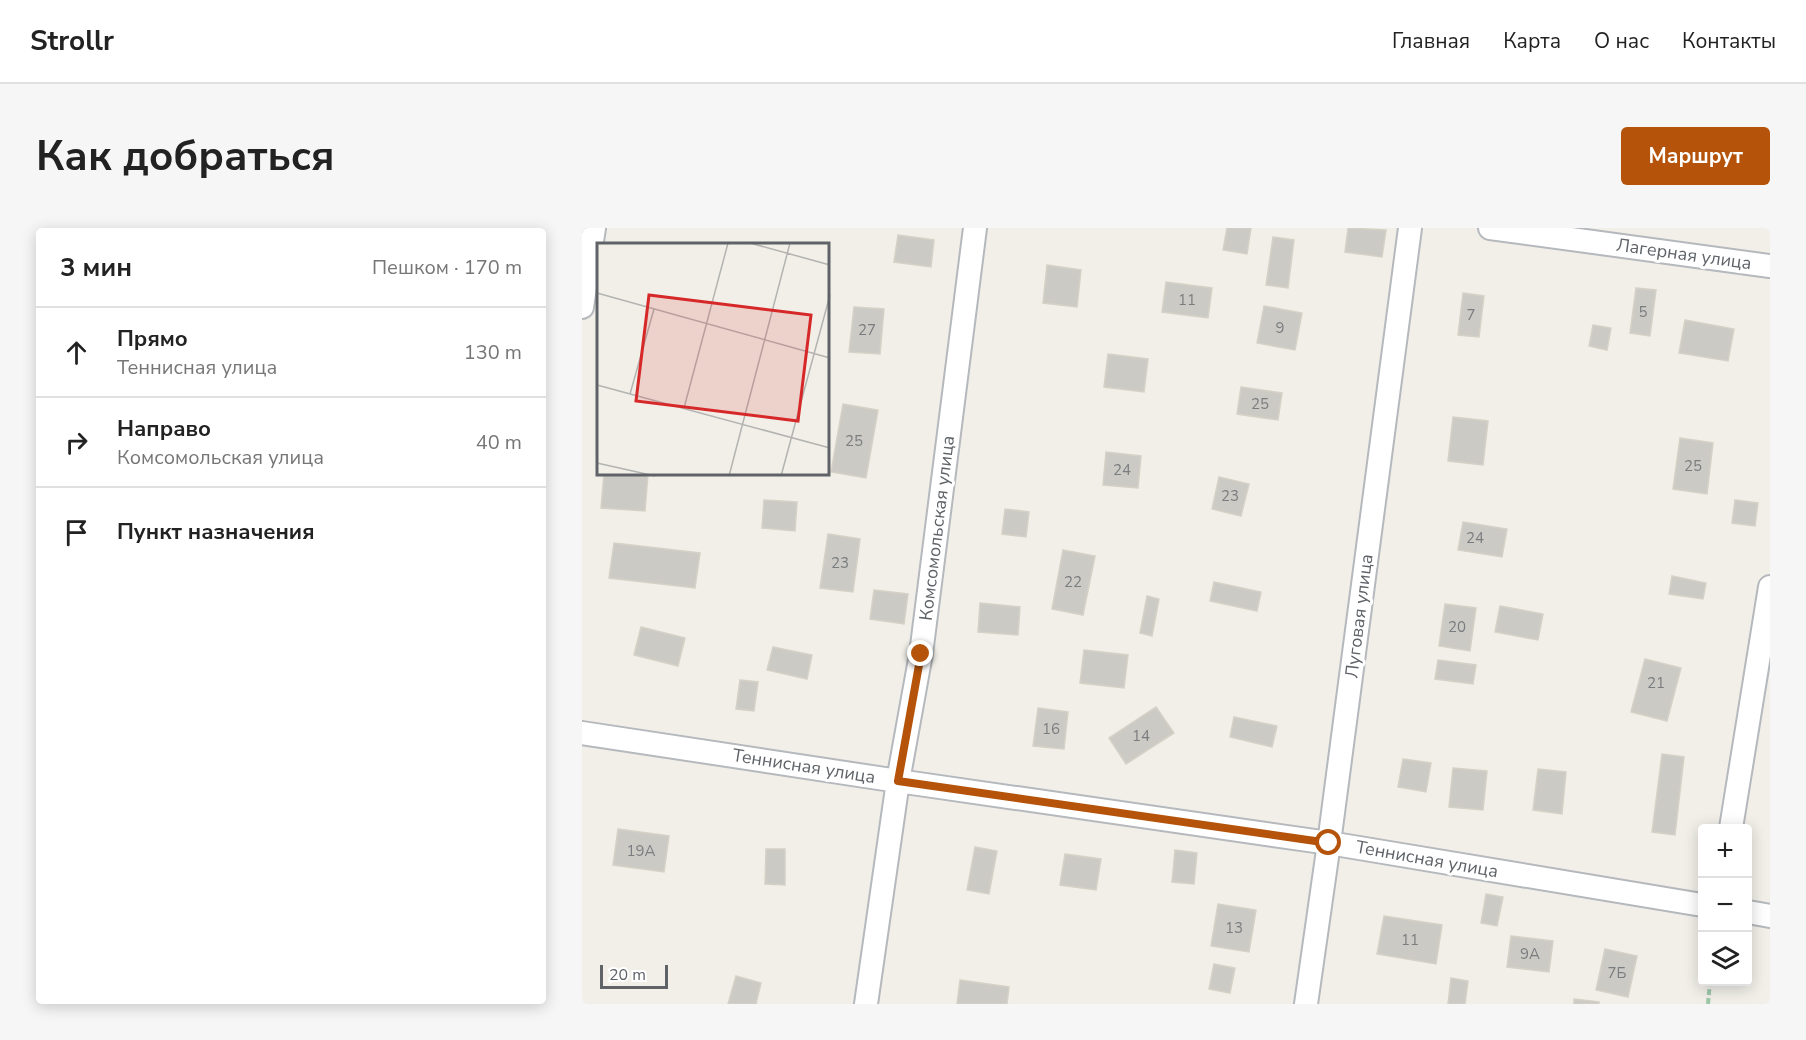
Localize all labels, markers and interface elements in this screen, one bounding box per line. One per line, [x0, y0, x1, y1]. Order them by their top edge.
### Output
text: Strollr [30, 22, 114, 60]
text: Главная [1392, 27, 1470, 55]
text: Карта [1503, 27, 1561, 55]
text: О нас [1594, 27, 1649, 55]
text: Контакты [1682, 27, 1776, 55]
button: Маршрут [1621, 127, 1770, 185]
text: Как добраться [36, 128, 335, 185]
street label: Лагерная улица [1615, 233, 1753, 275]
inset map [597, 243, 830, 476]
text: 3 мин [60, 250, 132, 285]
text: Пешком · 170 m [372, 254, 522, 281]
house number: 11 [1178, 290, 1196, 310]
house number: 5 [1638, 302, 1648, 322]
house number: 7 [1466, 305, 1476, 325]
house number: 9 [1275, 318, 1285, 338]
house number: 27 [858, 320, 876, 340]
text: Прямо [117, 324, 188, 354]
icon: ahead [60, 336, 93, 369]
text: 130 m [464, 339, 522, 366]
text: Теннисная улица [117, 354, 277, 381]
house number: 25 [1251, 394, 1269, 414]
text: Направо [117, 414, 211, 444]
icon: right [60, 426, 93, 459]
text: 40 m [476, 429, 522, 456]
house number: 25 [845, 431, 863, 451]
street label: Комсомольская улица [914, 434, 960, 622]
text: Комсомольская улица [117, 444, 324, 471]
house number: 25 [1684, 456, 1702, 476]
house number: 24 [1113, 460, 1131, 480]
house number: 23 [1221, 486, 1239, 506]
icon: arrive [60, 516, 93, 549]
text: Пункт назначения [117, 517, 315, 547]
house number: 24 [1466, 528, 1484, 548]
house number: 23 [831, 553, 849, 573]
street label: Луговая улица [1339, 553, 1379, 679]
house number: 22 [1064, 572, 1082, 592]
house number: 20 [1448, 617, 1466, 637]
route end [907, 640, 933, 666]
house number: 21 [1647, 673, 1665, 693]
house number: 16 [1042, 719, 1060, 739]
house number: 14 [1132, 726, 1150, 746]
street label: Теннисная улица [731, 743, 877, 789]
map controls [1698, 824, 1752, 986]
button: + [1698, 824, 1752, 878]
route start [1315, 829, 1341, 855]
street label: Теннисная улица [1354, 835, 1500, 883]
house number: 19А [627, 841, 656, 861]
button: − [1698, 878, 1752, 932]
house number: 13 [1225, 918, 1243, 938]
house number: 11 [1401, 930, 1419, 950]
button: layers [1698, 932, 1752, 986]
house number: 9А [1520, 944, 1540, 964]
scale bar [600, 962, 668, 990]
house number: 7Б [1608, 963, 1627, 983]
text: 20 m [609, 964, 646, 986]

